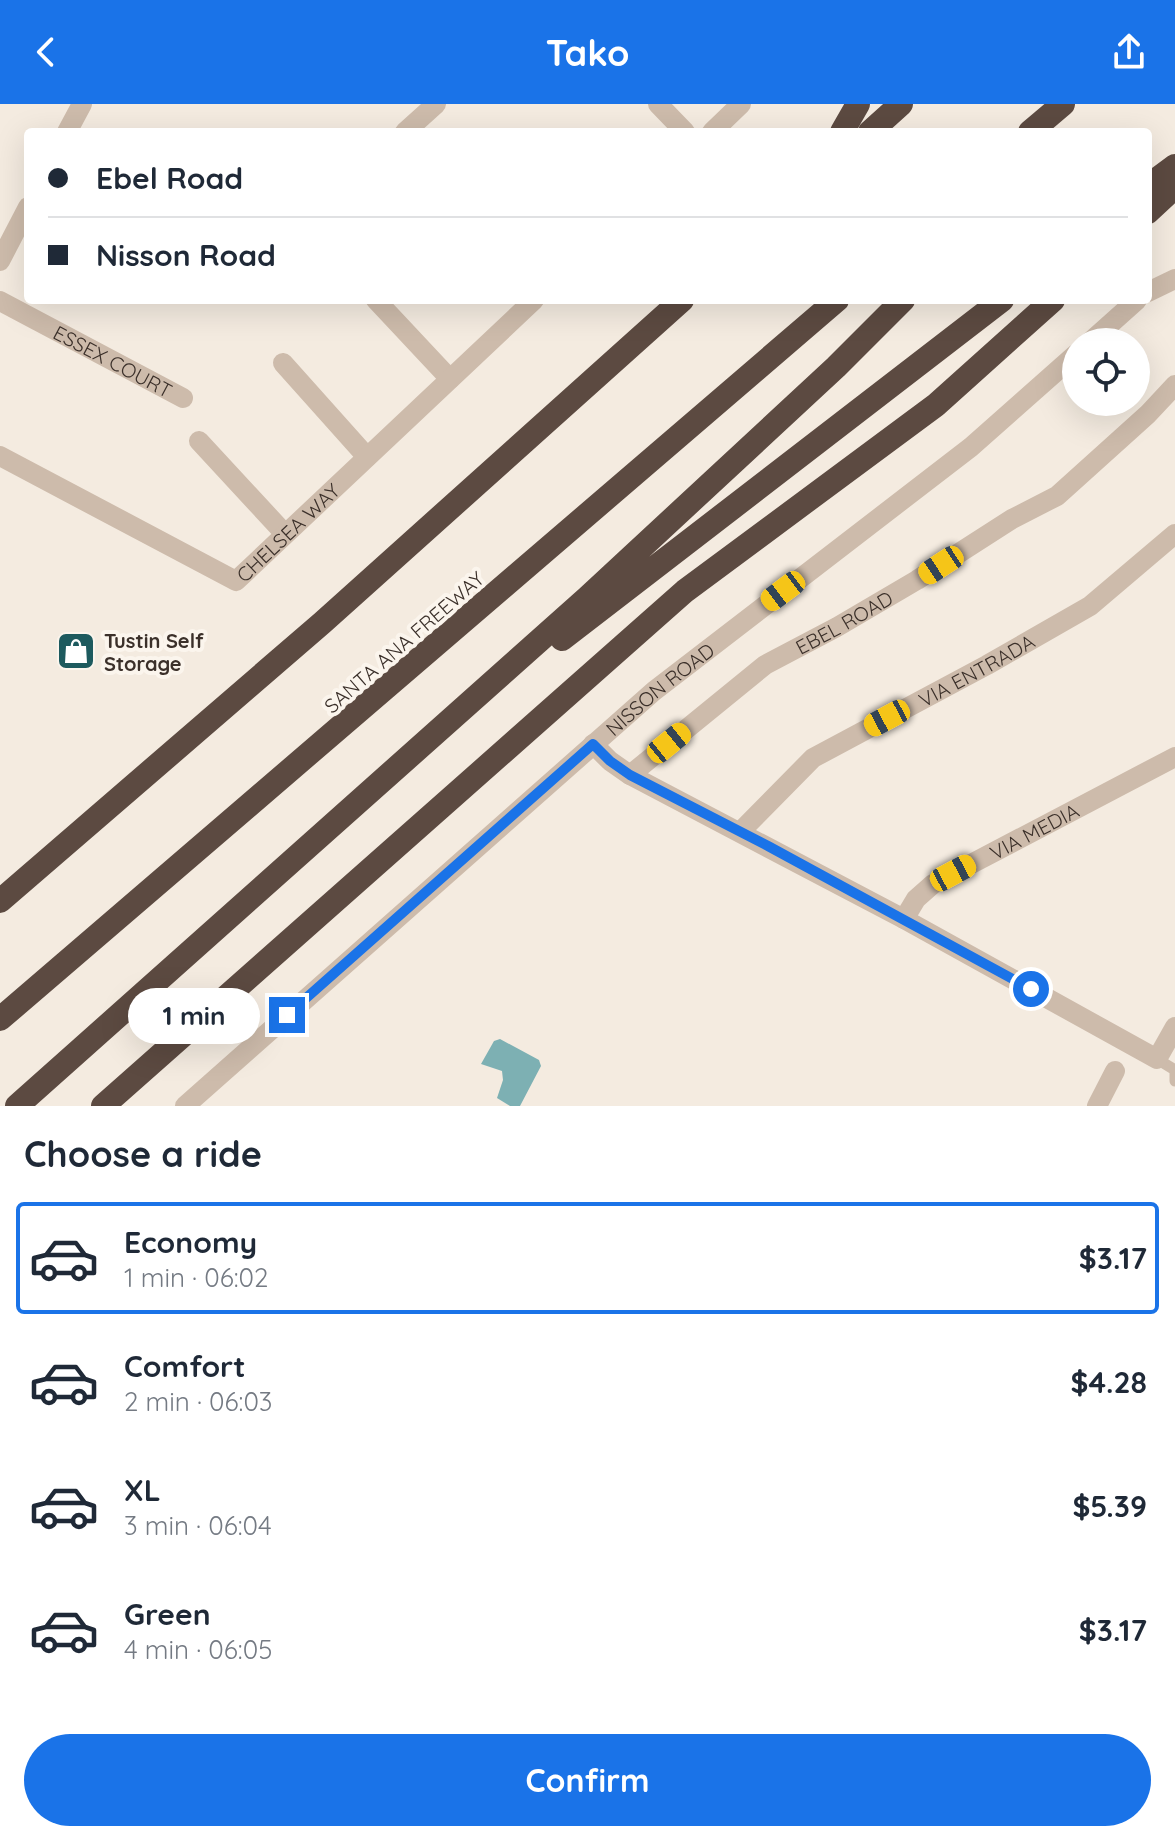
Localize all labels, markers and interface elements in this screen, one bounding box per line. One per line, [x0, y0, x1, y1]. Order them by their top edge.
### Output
icon: back [24, 30, 68, 74]
text: Tako [546, 30, 629, 75]
icon: share [1107, 30, 1151, 74]
text: Ebel Road [96, 159, 243, 197]
text: Nisson Road [96, 236, 276, 274]
street label: ESSEX COURT [49, 319, 177, 403]
map controls [1062, 328, 1150, 416]
button: locate [1062, 328, 1150, 416]
street label: CHELSEA WAY [231, 478, 344, 587]
car [914, 542, 968, 588]
street label: SANTA ANA FREEWAY [319, 566, 489, 718]
car [757, 567, 809, 615]
street label: EBEL ROAD [791, 585, 897, 659]
place label: Tustin Self Storage [104, 628, 204, 676]
street label: VIA ENTRADA [914, 628, 1039, 712]
shop icon: Tustin Self Storage [55, 630, 97, 672]
street label: NISSON ROAD [600, 637, 719, 741]
car [860, 696, 914, 740]
car [643, 719, 695, 767]
street label: VIA MEDIA [985, 797, 1083, 865]
car [926, 851, 980, 895]
route start [1013, 971, 1049, 1007]
callout: 1 min [127, 987, 259, 1043]
route end [269, 997, 305, 1033]
text: 1 min [163, 999, 226, 1032]
text: Choose a ride [24, 1131, 262, 1176]
icon: car [28, 1222, 100, 1294]
text: Economy [124, 1223, 257, 1261]
text: $3.17 [1079, 1239, 1147, 1277]
text: 1 min · 06:02 [124, 1261, 268, 1294]
icon: car [28, 1346, 100, 1418]
text: Comfort [124, 1347, 245, 1385]
text: $4.28 [1070, 1363, 1147, 1401]
text: 2 min · 06:03 [124, 1385, 273, 1418]
icon: car [28, 1470, 100, 1542]
text: XL [124, 1471, 161, 1509]
text: $5.39 [1072, 1487, 1147, 1525]
text: 3 min · 06:04 [124, 1509, 272, 1542]
icon: car [28, 1594, 100, 1666]
text: Green [124, 1595, 211, 1633]
text: $3.17 [1079, 1611, 1147, 1649]
text: 4 min · 06:05 [124, 1633, 272, 1666]
button: Confirm [24, 1734, 1151, 1826]

